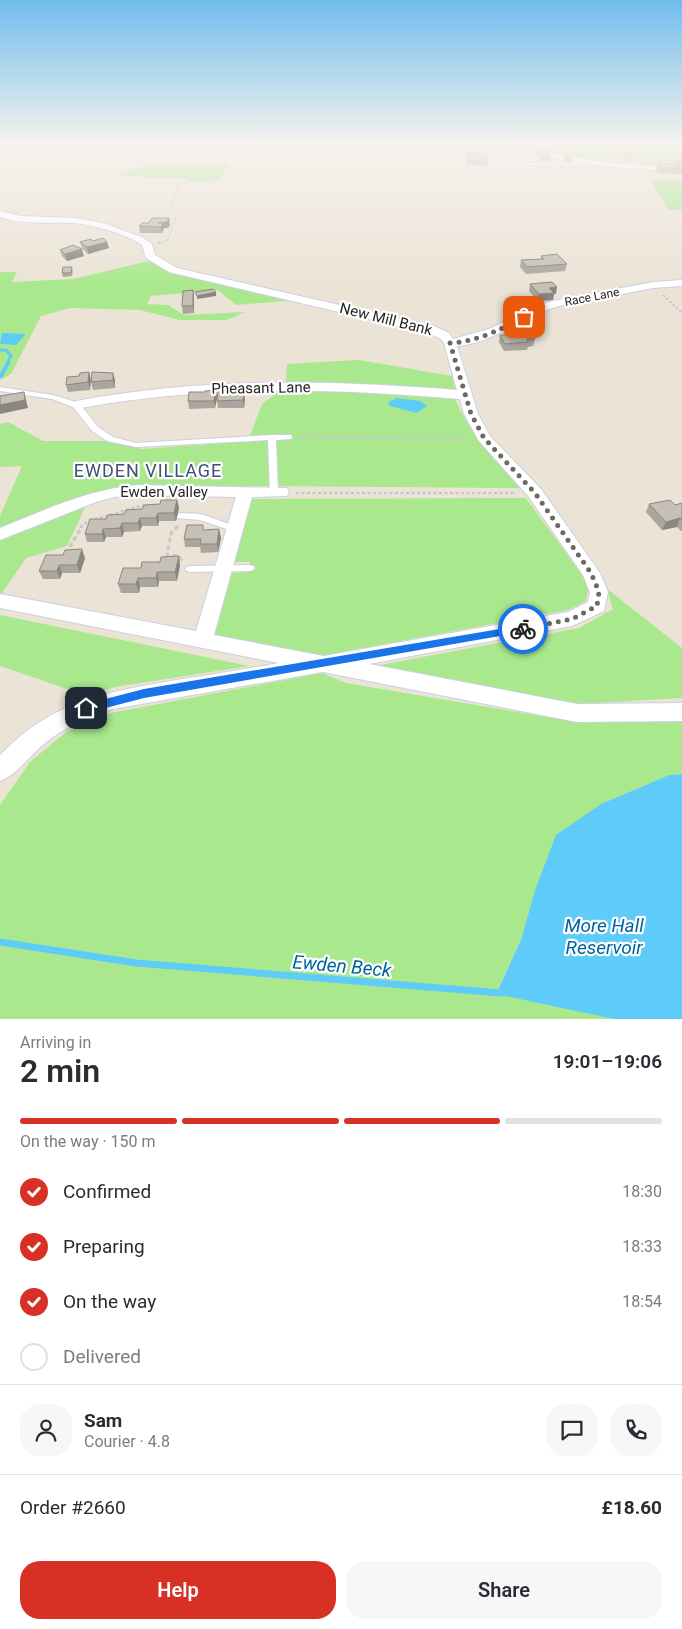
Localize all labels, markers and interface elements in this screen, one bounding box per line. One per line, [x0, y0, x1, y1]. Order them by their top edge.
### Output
street label: Race Lane [563, 285, 621, 309]
pin [503, 296, 545, 338]
street label: New Mill Bank [338, 299, 435, 339]
icon: bag [510, 303, 538, 331]
street label: Pheasant Lane [211, 378, 311, 398]
district label: EWDEN VILLAGE [74, 460, 222, 481]
street label: Ewden Valley [120, 483, 208, 501]
courier [498, 604, 548, 654]
icon: bike [509, 615, 537, 643]
pin [65, 687, 107, 729]
icon: home [72, 694, 100, 722]
water label: More Hall Reservoir [564, 914, 644, 959]
water label: Ewden Beck [291, 950, 393, 982]
text: Arriving in [20, 1033, 91, 1052]
text: 19:01–19:06 [553, 1050, 662, 1073]
text: 2 min [20, 1052, 100, 1090]
text: On the way · 150 m [20, 1132, 156, 1151]
icon: check [20, 1178, 48, 1206]
text: Confirmed [63, 1180, 151, 1203]
text: 18:30 [622, 1182, 662, 1201]
icon: check [20, 1233, 48, 1261]
text: Preparing [63, 1235, 145, 1258]
text: 18:33 [622, 1237, 662, 1256]
icon: check [20, 1288, 48, 1316]
text: On the way [63, 1290, 156, 1313]
text: 18:54 [622, 1292, 662, 1311]
text: Delivered [63, 1345, 141, 1368]
button: person [20, 1404, 72, 1456]
button: chat [546, 1404, 598, 1456]
button: phone [610, 1404, 662, 1456]
text: Sam [84, 1409, 122, 1432]
text: Courier · 4.8 [84, 1432, 170, 1451]
text: Order #2660 [20, 1496, 126, 1519]
text: £18.60 [602, 1496, 662, 1519]
button: Help [20, 1561, 336, 1619]
button: Share [346, 1561, 662, 1619]

